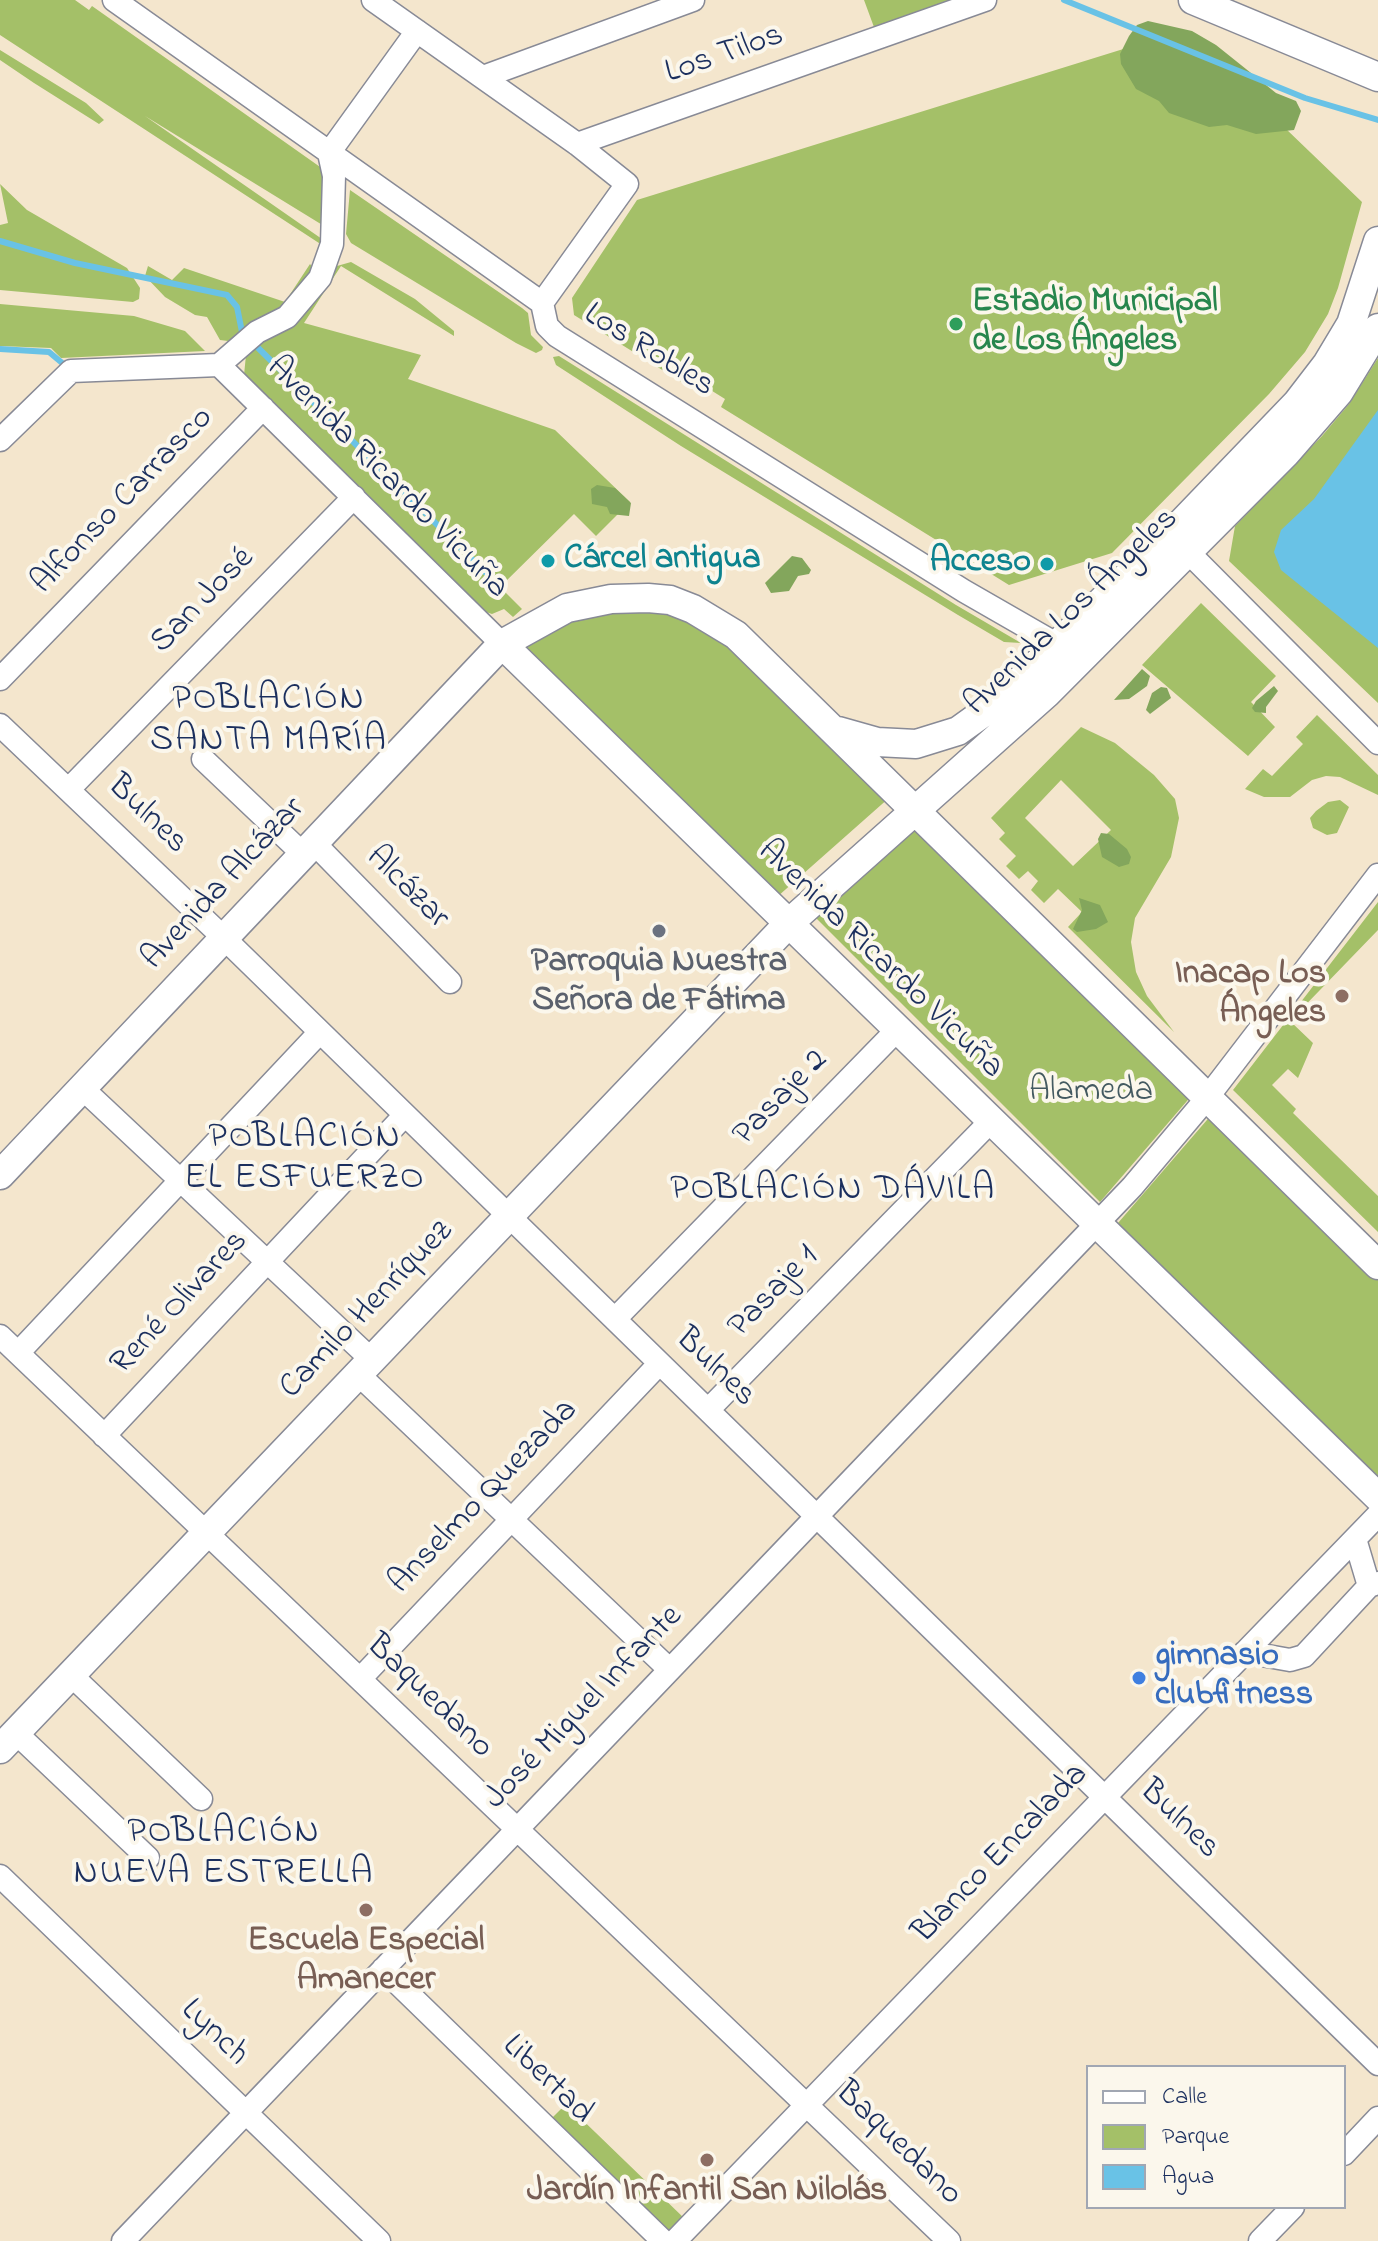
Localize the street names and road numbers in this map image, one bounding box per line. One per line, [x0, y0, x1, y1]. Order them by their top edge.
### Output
street label: Los Tilos [661, 17, 789, 95]
street label: Los Robles [575, 296, 721, 408]
street label: Avenida Ricardo Vicuña [256, 349, 516, 609]
street label: Alfonso Carrasco [24, 400, 224, 604]
street label: Avenida Los Ángeles [958, 500, 1188, 726]
street label: San José [143, 540, 265, 664]
street label: Bulnes [97, 768, 195, 864]
street label: Avenida Alcázar [135, 790, 315, 980]
street label: Avenida Ricardo Vicuña [747, 833, 1011, 1089]
street label: Alcázar [355, 838, 457, 940]
street label: Pasaje 2 [726, 1042, 838, 1156]
street label: Camilo Henríquez [272, 1213, 464, 1409]
street label: René Olivares [104, 1223, 258, 1385]
street label: Pasaje 1 [721, 1238, 829, 1348]
street label: Bulnes [665, 1321, 763, 1417]
street label: Anselmo Quezada [382, 1392, 588, 1604]
street label: José Miguel Infante [477, 1598, 693, 1820]
street label: Baquedano [356, 1627, 500, 1769]
street label: Blanco Encalada [906, 1756, 1098, 1954]
street label: Bulnes [1129, 1773, 1227, 1869]
street label: Lynch [170, 1992, 256, 2076]
street label: Libertad [492, 2028, 600, 2134]
street label: Baquedano [825, 2074, 969, 2216]

